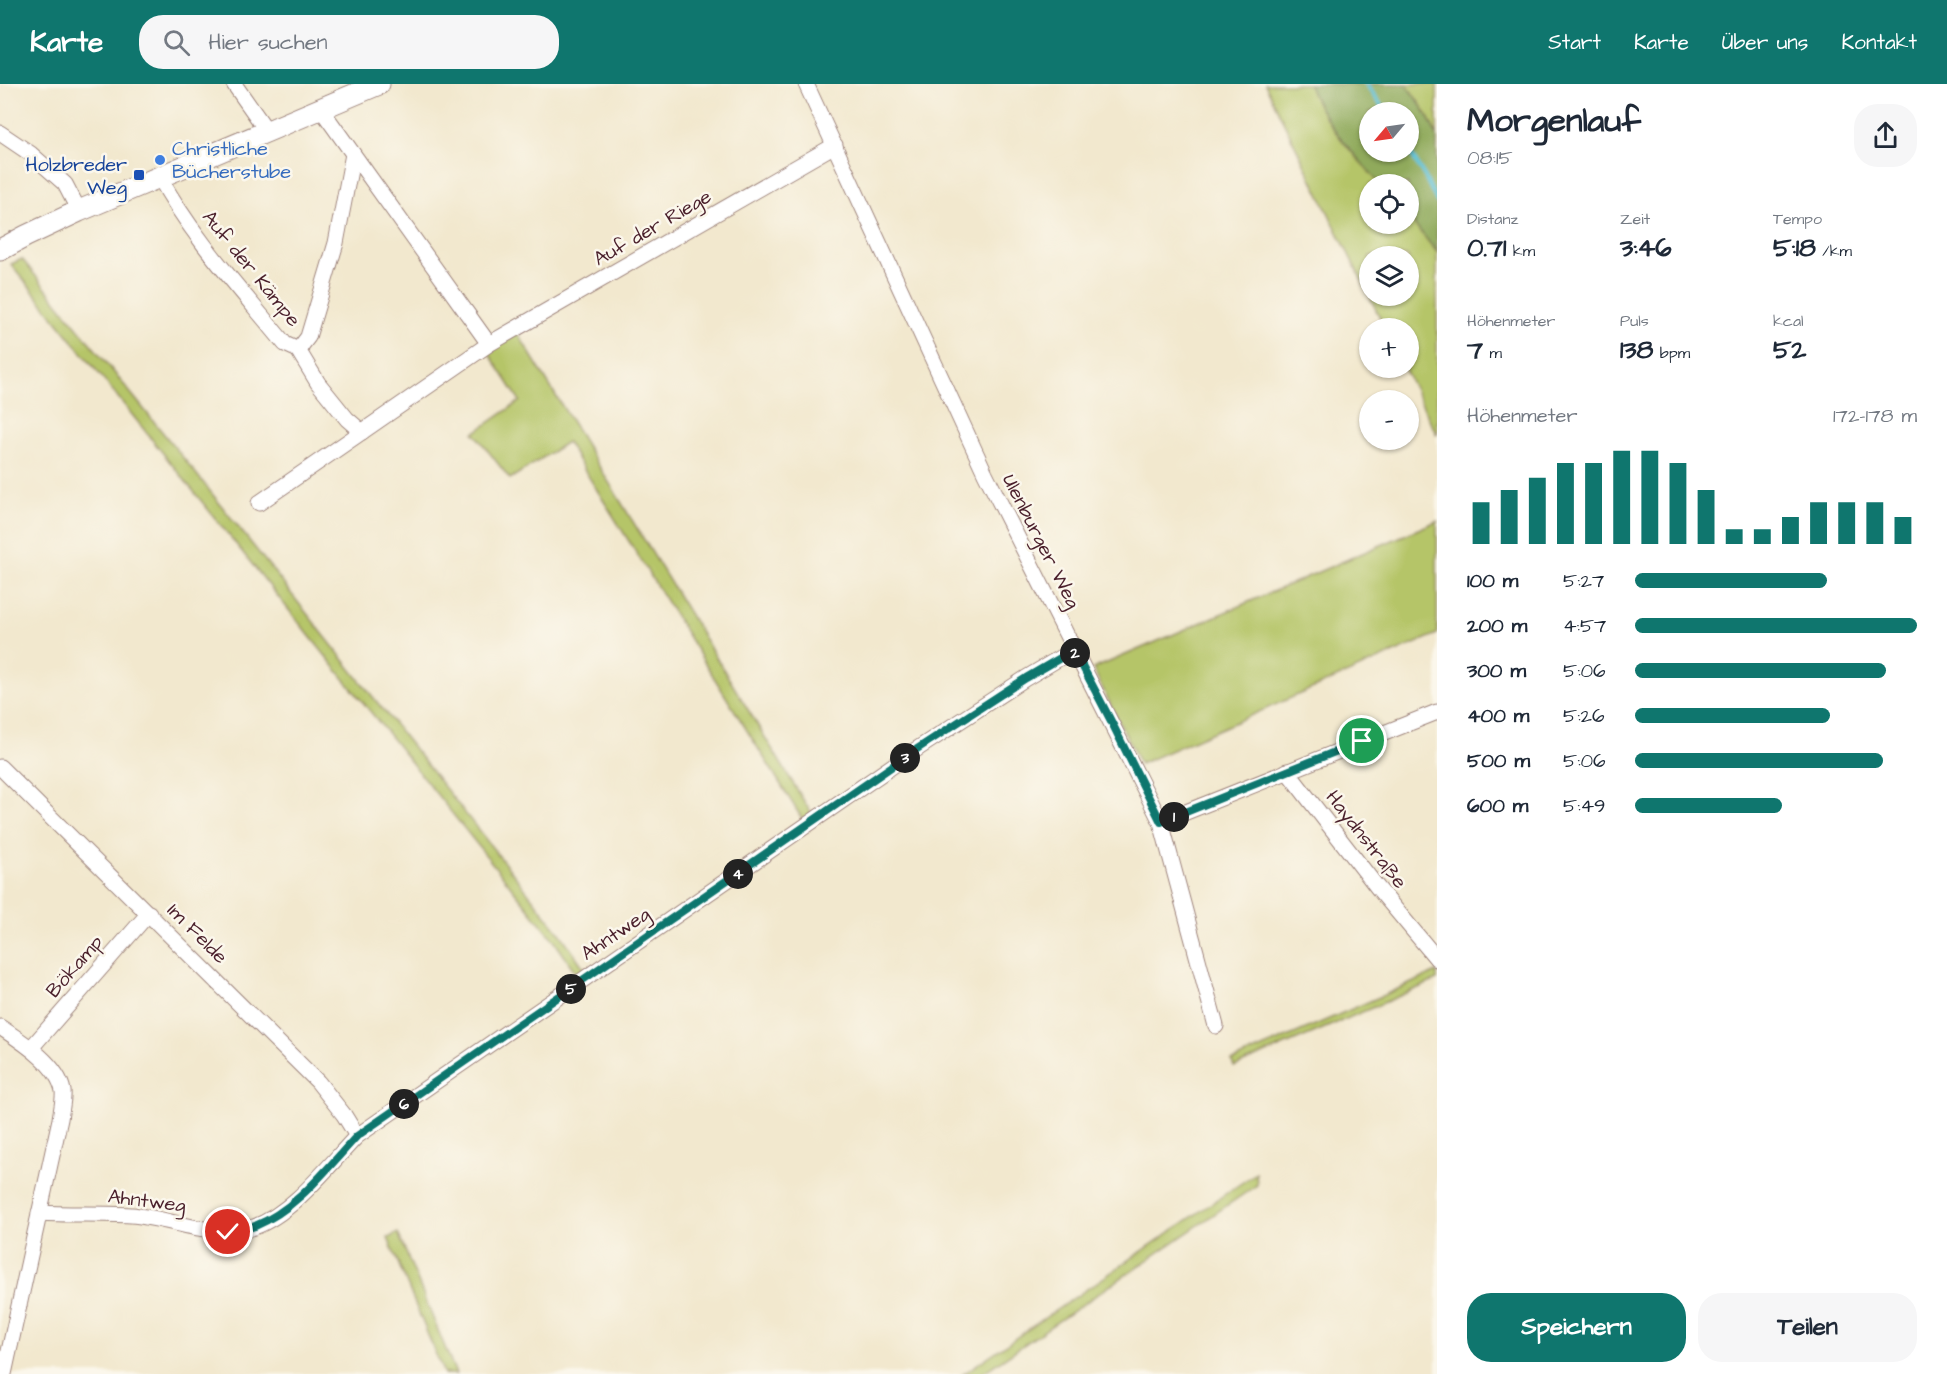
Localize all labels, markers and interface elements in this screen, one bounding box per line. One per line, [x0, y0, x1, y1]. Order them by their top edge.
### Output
search box [139, 15, 559, 69]
text: Karte [30, 23, 103, 62]
icon: search [160, 26, 193, 59]
text: Hier suchen [208, 27, 328, 58]
text: Start [1548, 28, 1601, 57]
text: Karte [1634, 28, 1689, 57]
text: Über uns [1722, 28, 1808, 57]
text: Kontakt [1841, 28, 1917, 57]
text: Morgenlauf [1467, 98, 1641, 144]
north arrow [1359, 102, 1419, 162]
map controls [1359, 102, 1419, 450]
button: share [1854, 104, 1917, 167]
place label: Christliche Bücherstube [172, 135, 291, 186]
text: 08:15 [1467, 144, 1513, 172]
place label: Holzbreder Weg [25, 151, 127, 203]
marker: Christliche Bücherstube [153, 153, 167, 167]
marker: Holzbreder Weg [132, 168, 146, 182]
button: locate [1359, 174, 1419, 234]
street label: Auf der Riege [588, 183, 717, 274]
street label: Auf der Kämpe [195, 204, 307, 333]
text: Distanz [1467, 208, 1518, 230]
text: Zeit [1620, 208, 1650, 230]
text: Tempo [1773, 208, 1822, 230]
text: 0.71 [1467, 230, 1506, 266]
text: 3:46 [1620, 230, 1672, 266]
text: 5:18 [1773, 230, 1816, 266]
text: km [1506, 240, 1535, 262]
text: /km [1816, 240, 1852, 262]
button: layers [1359, 246, 1419, 306]
text: Höhenmeter [1467, 310, 1555, 332]
text: Puls [1620, 310, 1649, 332]
text: kcal [1773, 310, 1804, 332]
button: + [1359, 318, 1419, 378]
text: 7 [1467, 332, 1483, 368]
text: 138 [1620, 332, 1653, 368]
text: 52 [1773, 332, 1806, 368]
text: m [1483, 342, 1502, 364]
text: bpm [1653, 342, 1690, 364]
button: − [1359, 390, 1419, 450]
text: Höhenmeter [1467, 402, 1577, 430]
text: 172–178 m [1833, 402, 1917, 430]
street label: Ulenburger Weg [994, 469, 1087, 614]
text: 100 m [1467, 567, 1518, 595]
text: 5:27 [1563, 567, 1604, 595]
text: 200 m [1467, 612, 1527, 640]
text: 4:57 [1563, 612, 1606, 640]
pin: 2 [1060, 638, 1090, 668]
text: 2 [1070, 642, 1080, 664]
text: 300 m [1467, 657, 1526, 685]
text: 5:06 [1563, 657, 1606, 685]
text: 400 m [1467, 702, 1529, 730]
text: 5:26 [1563, 702, 1604, 730]
pin [1336, 715, 1387, 766]
icon: arrive [1345, 724, 1378, 757]
pin: 3 [890, 743, 920, 773]
text: 3 [901, 747, 909, 769]
text: 500 m [1467, 747, 1530, 775]
text: 5:06 [1563, 747, 1606, 775]
street label: Haydnstraße [1318, 785, 1414, 895]
text: 600 m [1467, 792, 1528, 820]
text: 5:49 [1563, 792, 1606, 820]
pin: 1 [1159, 802, 1189, 832]
text: 1 [1173, 806, 1175, 828]
pin: 4 [723, 859, 753, 889]
text: 4 [733, 863, 743, 885]
street label: Im Felde [161, 897, 234, 970]
street label: Ahntweg [575, 900, 656, 968]
street label: Bökamp [40, 929, 110, 1004]
pin: 5 [556, 974, 586, 1004]
text: 5 [565, 978, 577, 1000]
pin: 6 [389, 1089, 419, 1119]
text: 6 [399, 1093, 409, 1115]
street label: Ahntweg [106, 1182, 187, 1221]
pin [202, 1206, 253, 1257]
icon: check [211, 1215, 244, 1248]
button: Speichern [1467, 1293, 1686, 1362]
button: Teilen [1698, 1293, 1917, 1362]

